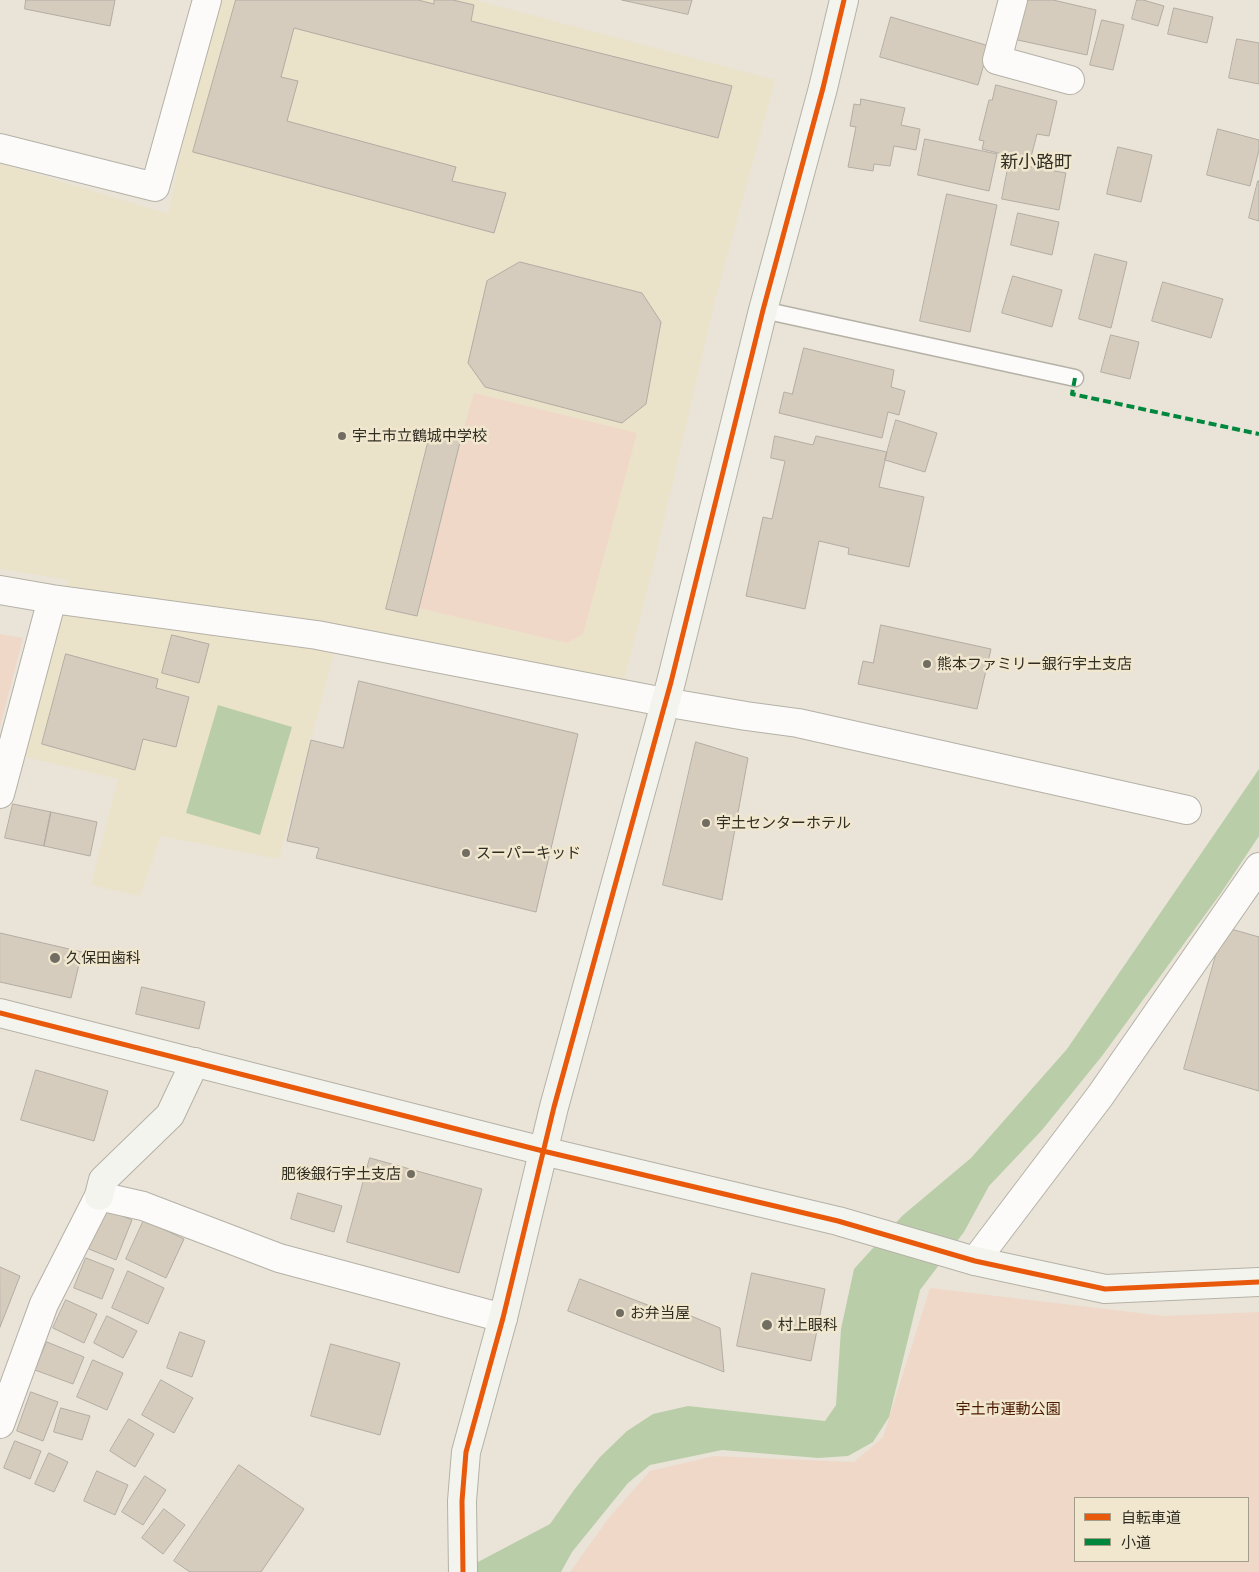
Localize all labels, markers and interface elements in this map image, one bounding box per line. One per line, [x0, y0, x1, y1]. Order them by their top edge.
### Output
district label: 新小路町 [1000, 152, 1072, 174]
place label: 宇土市立鶴城中学校 [352, 427, 487, 445]
marker: 宇土市立鶴城中学校 [336, 430, 348, 442]
place label: 熊本ファミリー銀行宇土支店 [937, 655, 1132, 673]
marker: 熊本ファミリー銀行宇土支店 [921, 658, 933, 670]
place label: 宇土センターホテル [716, 814, 851, 832]
marker: 宇土センターホテル [700, 817, 712, 829]
place label: スーパーキッド [476, 844, 581, 862]
marker: スーパーキッド [460, 847, 472, 859]
place label: 久保田歯科 [66, 949, 141, 967]
marker: 久保田歯科 [48, 951, 62, 965]
place label: 肥後銀行宇土支店 [281, 1165, 401, 1183]
marker: 肥後銀行宇土支店 [405, 1168, 417, 1180]
place label: お弁当屋 [630, 1304, 690, 1322]
marker: お弁当屋 [614, 1307, 626, 1319]
place label: 村上眼科 [778, 1316, 838, 1334]
marker: 村上眼科 [760, 1318, 774, 1332]
park label: 宇土市運動公園 [956, 1400, 1060, 1418]
legend [1074, 1497, 1249, 1562]
text: 自転車道 [1121, 1508, 1181, 1527]
text: 小道 [1121, 1533, 1151, 1552]

